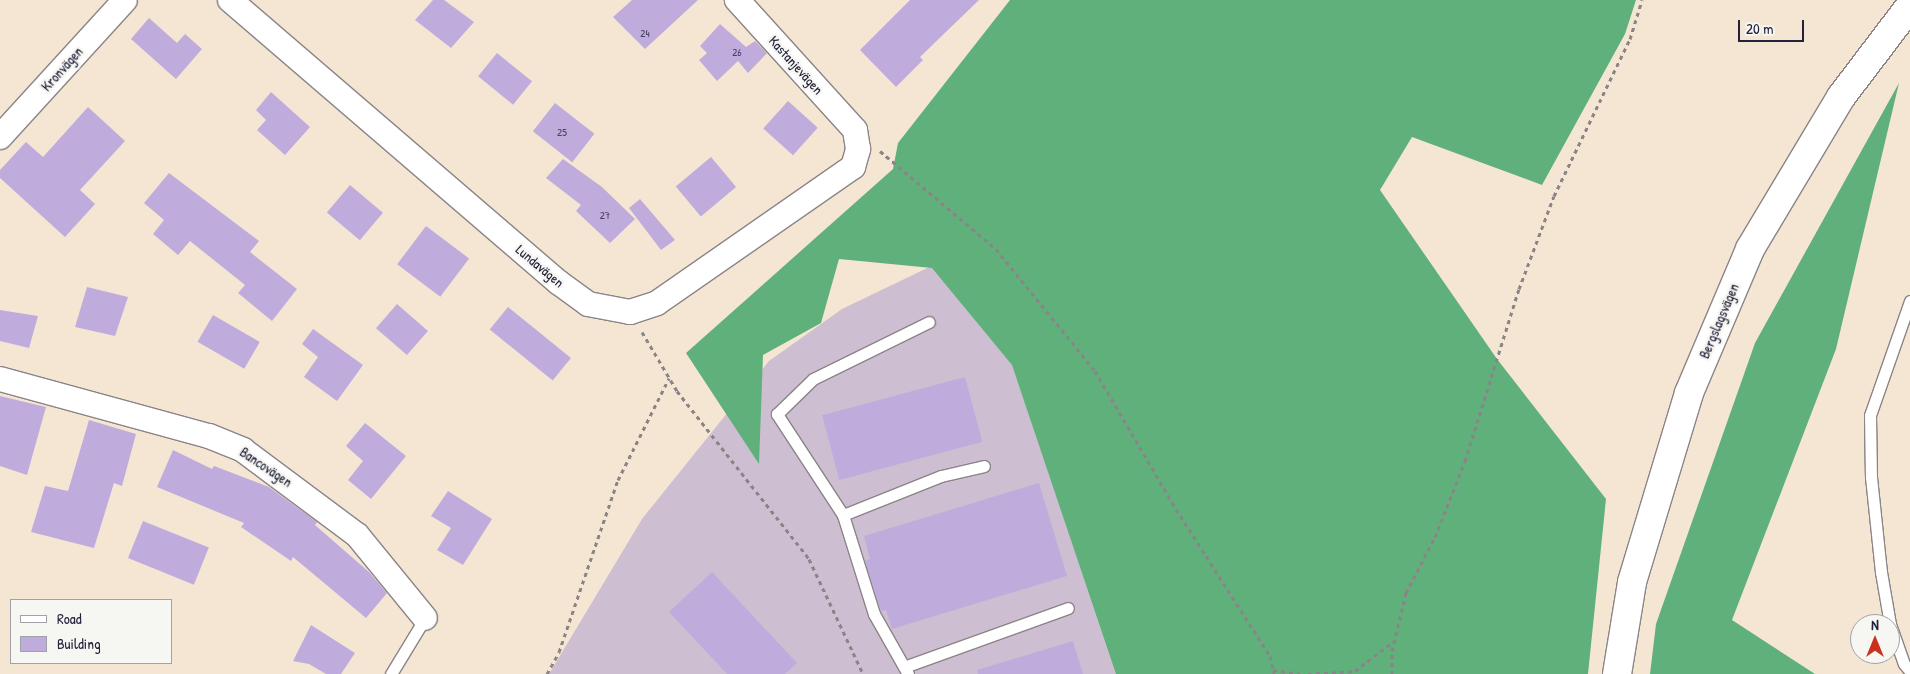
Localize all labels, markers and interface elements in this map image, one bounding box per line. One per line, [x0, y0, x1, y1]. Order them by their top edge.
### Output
scale bar [1740, 10, 1806, 42]
text: 20 m [1746, 18, 1773, 39]
house number: 24 [640, 26, 650, 40]
street label: Kastanjevägen [765, 32, 827, 98]
street label: Kronvägen [38, 43, 86, 95]
house number: 26 [732, 45, 742, 59]
house number: 25 [557, 125, 567, 139]
house number: 27 [600, 208, 610, 222]
street label: Lundavägen [513, 241, 567, 291]
street label: Bergslagsvägen [1696, 281, 1742, 361]
street label: Bancovägen [237, 443, 295, 491]
legend [10, 599, 172, 664]
text: Road [57, 608, 82, 629]
north arrow [1850, 614, 1900, 664]
text: N [1871, 615, 1879, 634]
text: Building [57, 633, 101, 654]

